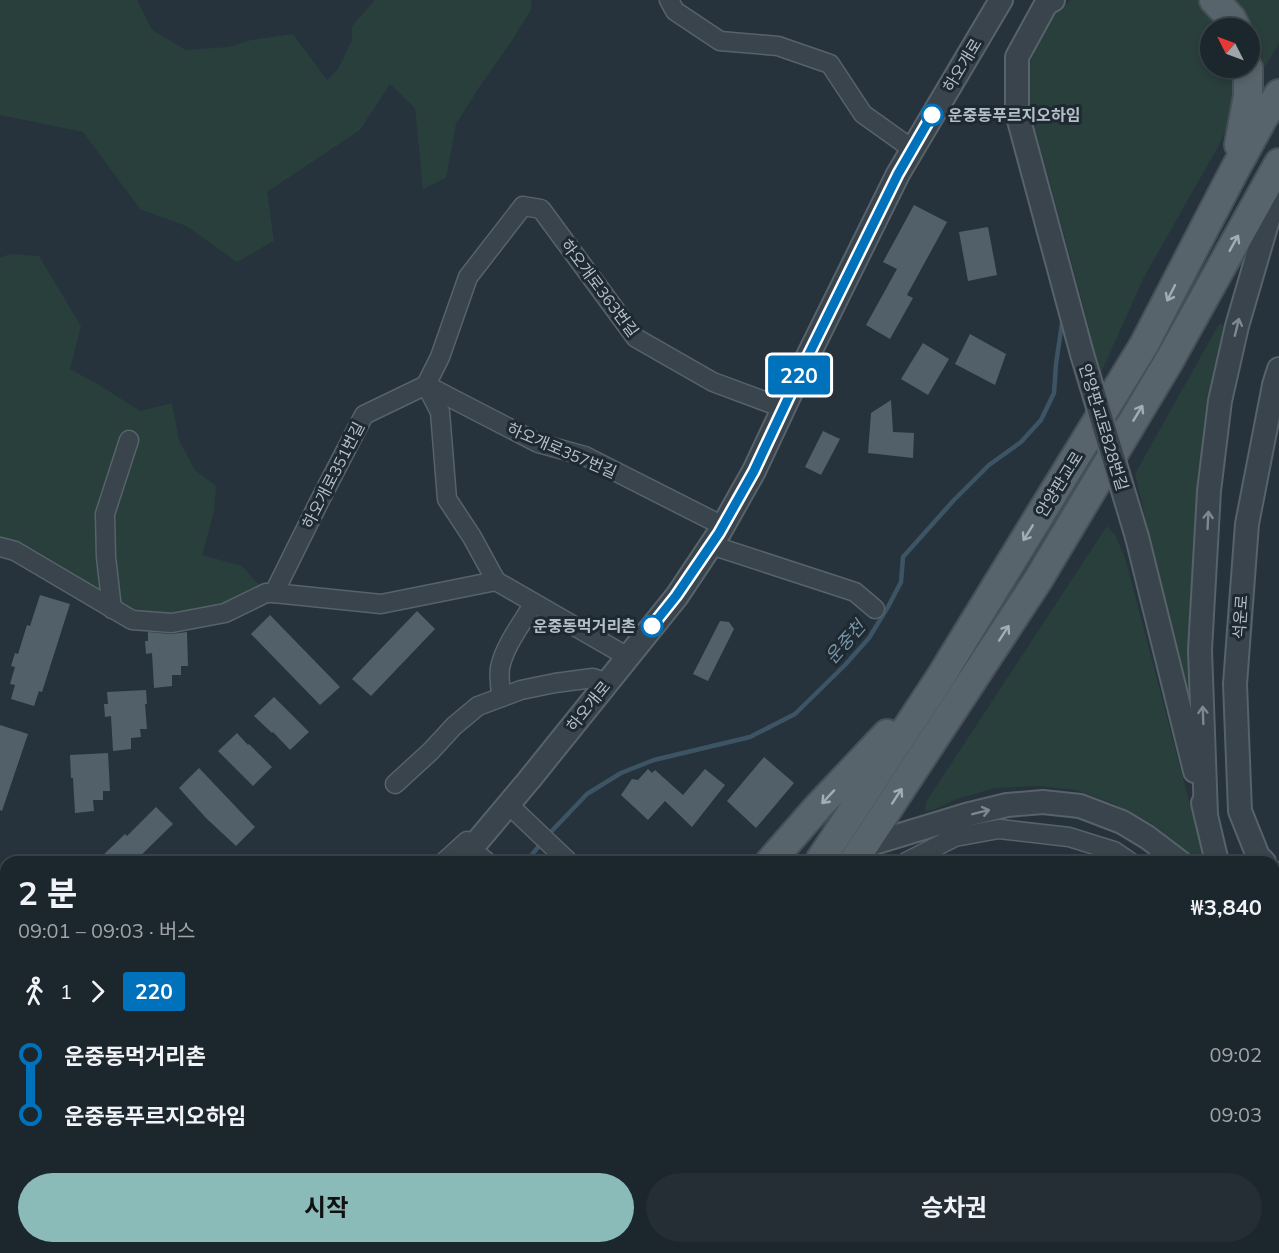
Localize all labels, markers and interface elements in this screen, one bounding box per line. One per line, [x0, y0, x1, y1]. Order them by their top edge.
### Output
north arrow [1200, 18, 1260, 78]
map controls [1200, 18, 1260, 78]
street label: 하오개로 [938, 34, 986, 95]
marker: 운중동푸르지오하임 [921, 104, 943, 126]
place label: 운중동푸르지오하임 [948, 105, 1080, 125]
street label: 하오개로363번길 [557, 235, 643, 341]
one-way arrow [1229, 235, 1241, 252]
one-way arrow [1165, 284, 1176, 302]
one-way arrow [1231, 318, 1243, 337]
line badge: 220 [764, 356, 834, 394]
street label: 안양판교로828번길 [1075, 361, 1133, 493]
text: 220 [780, 362, 818, 388]
one-way arrow [1133, 405, 1145, 422]
street label: 하오개로351번길 [298, 418, 368, 532]
street label: 하오개로357번길 [504, 418, 620, 482]
street label: 안양판교로 [1031, 447, 1087, 521]
one-way arrow [1202, 510, 1213, 530]
one-way arrow [1022, 524, 1034, 541]
street label: 석운로 [1228, 594, 1252, 640]
water label: 운중천 [820, 614, 872, 668]
marker: 운중동먹거리촌 [641, 615, 663, 637]
place label: 운중동먹거리촌 [533, 616, 636, 636]
one-way arrow [998, 625, 1010, 642]
street label: 하오개로 [562, 677, 614, 735]
one-way arrow [1197, 705, 1208, 725]
one-way arrow [891, 788, 903, 805]
one-way arrow [821, 790, 835, 805]
one-way arrow [971, 805, 990, 817]
text: 2 분 [18, 872, 77, 913]
text: ₩3,840 [1191, 893, 1262, 921]
text: 09:01 – 09:03 · 버스 [18, 918, 196, 943]
icon: walk [18, 975, 51, 1008]
icon: forward [81, 975, 114, 1008]
text: 220 [135, 978, 173, 1004]
text: 1 [60, 979, 72, 1004]
text: 운중동먹거리촌 [64, 1042, 206, 1070]
text: 09:02 [1209, 1042, 1262, 1067]
text: 운중동푸르지오하임 [64, 1102, 246, 1130]
text: 09:03 [1209, 1102, 1262, 1127]
button: 시작 [18, 1173, 634, 1242]
button: 승차권 [646, 1173, 1262, 1242]

